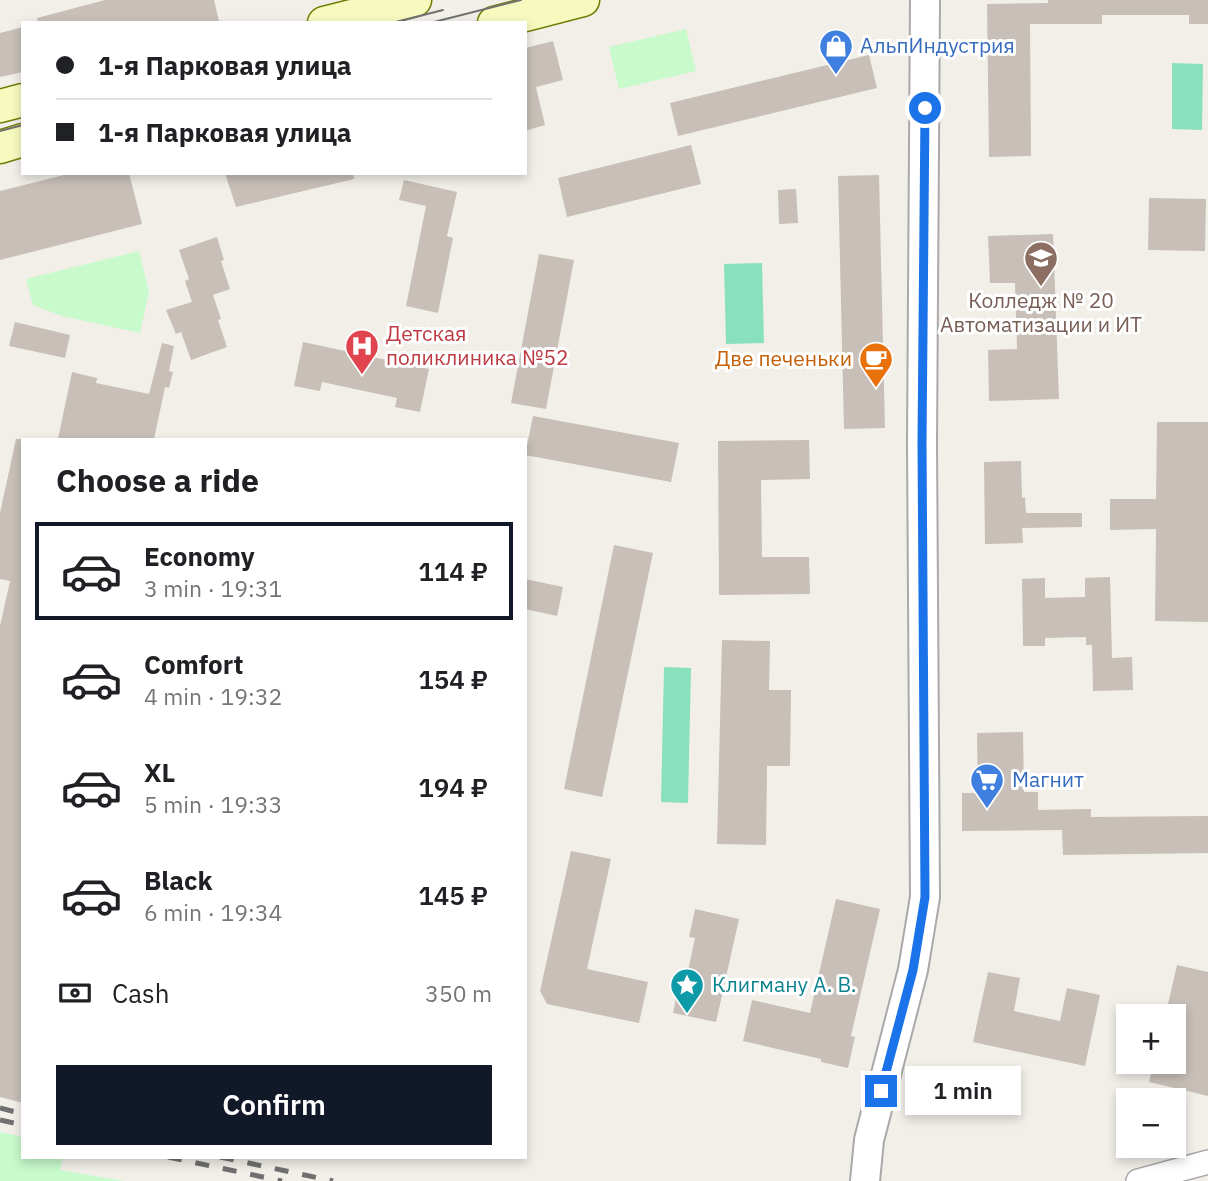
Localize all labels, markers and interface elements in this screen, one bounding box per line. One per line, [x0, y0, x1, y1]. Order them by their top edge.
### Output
shop icon: АльпИндустрия [817, 27, 855, 76]
place label: АльпИндустрия [860, 31, 1015, 59]
text: 1-я Парковая улица [98, 48, 352, 82]
route start [909, 92, 941, 124]
text: 1-я Парковая улица [98, 115, 352, 149]
school or university icon: Колледж № 20 Автоматизации и ИТ [1022, 239, 1060, 288]
place label: Колледж № 20 Автоматизации и ИТ [940, 286, 1142, 338]
place label: Детская поликлиника №52 [386, 319, 569, 371]
hospital icon: Детская поликлиника №52 [343, 327, 381, 376]
cafe icon: Две печеньки [857, 340, 895, 389]
place label: Две печеньки [715, 344, 852, 372]
text: Choose a ride [56, 459, 259, 501]
text: Economy [144, 539, 255, 573]
icon: car [60, 540, 123, 603]
text: 114 ₽ [418, 554, 488, 588]
text: 3 min · 19:31 [144, 573, 282, 603]
text: Comfort [144, 647, 243, 681]
icon: car [60, 648, 123, 711]
text: 154 ₽ [418, 662, 488, 696]
text: 4 min · 19:32 [144, 681, 282, 711]
text: XL [144, 755, 175, 789]
icon: car [60, 756, 123, 819]
supermarket icon: Магнит [968, 761, 1006, 810]
place label: Магнит [1012, 765, 1084, 793]
text: 194 ₽ [418, 770, 488, 804]
text: 5 min · 19:33 [144, 789, 282, 819]
text: Black [144, 863, 212, 897]
icon: car [60, 864, 123, 927]
text: 145 ₽ [418, 878, 488, 912]
text: 6 min · 19:34 [144, 897, 282, 927]
place icon: Клигману А. В. [668, 966, 706, 1015]
place label: Клигману А. В. [712, 970, 857, 998]
icon: cash [56, 974, 94, 1012]
text: Cash [112, 976, 169, 1010]
text: 350 m [425, 978, 492, 1008]
map controls [1116, 1004, 1186, 1158]
button: + [1116, 1004, 1186, 1074]
button: Confirm [56, 1065, 492, 1145]
callout: 1 min [906, 1066, 1021, 1116]
route end [865, 1075, 897, 1107]
text: 1 min [933, 1075, 993, 1105]
button: − [1116, 1088, 1186, 1158]

